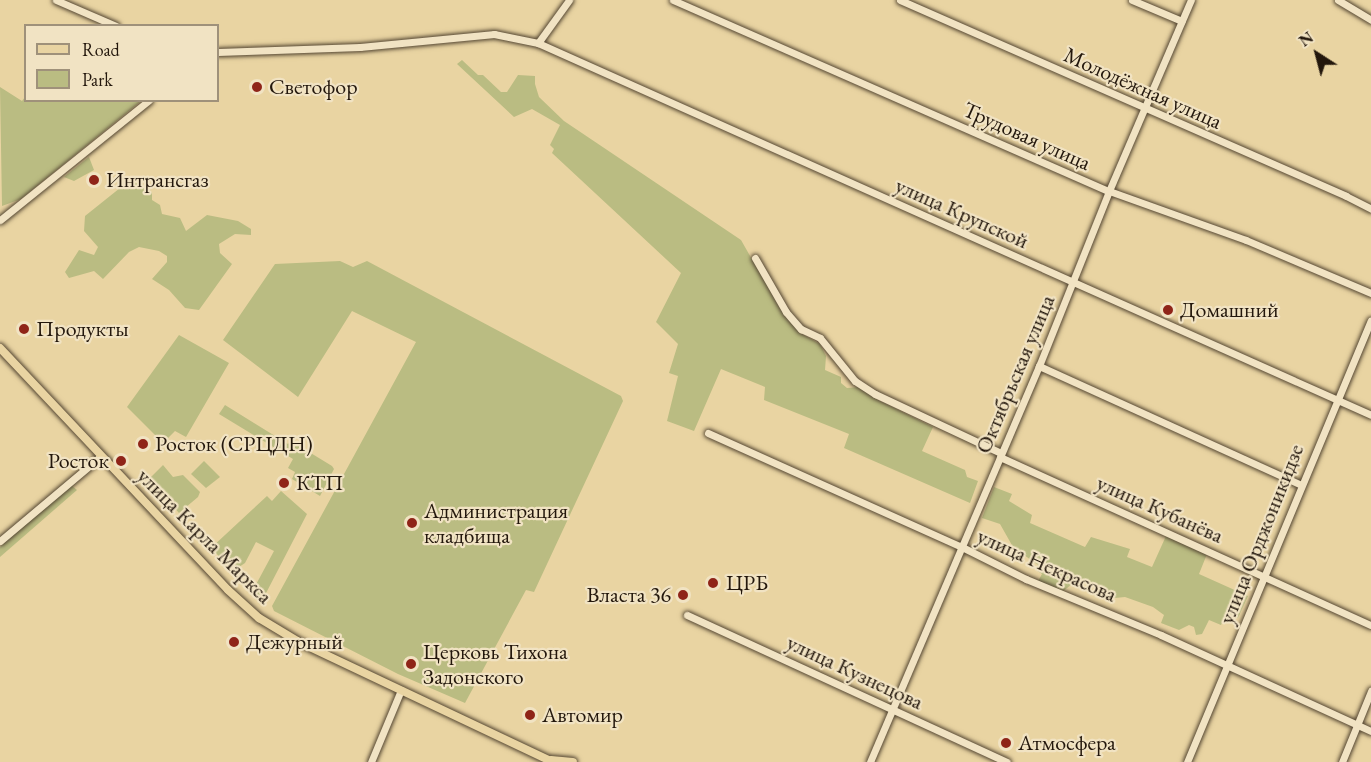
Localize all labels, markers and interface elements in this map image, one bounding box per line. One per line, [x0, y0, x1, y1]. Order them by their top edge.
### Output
legend [24, 24, 219, 102]
north arrow [1287, 24, 1347, 84]
text: N [1295, 27, 1318, 51]
text: Road [82, 38, 120, 61]
street label: Молодёжная улица [1060, 41, 1226, 135]
text: Park [82, 68, 113, 91]
place label: Светофор [269, 74, 358, 100]
marker: Светофор [250, 80, 264, 94]
street label: Трудовая улица [959, 96, 1095, 176]
place label: Интрансгаз [106, 167, 209, 193]
street label: улица Крупской [891, 172, 1033, 254]
marker: Интрансгаз [87, 173, 101, 187]
street label: Октябрьская улица [970, 291, 1060, 457]
place label: Домашний [1180, 297, 1279, 323]
marker: Домашний [1161, 303, 1175, 317]
place label: Продукты [36, 316, 129, 342]
marker: Продукты [17, 322, 31, 336]
place label: Росток (СРЦДН) [155, 431, 313, 457]
marker: Росток (СРЦДН) [136, 437, 150, 451]
street label: улица Орджоникидзе [1213, 440, 1309, 628]
place label: Росток [48, 448, 109, 474]
marker: Росток [114, 454, 128, 468]
street label: улица Карла Маркса [132, 463, 278, 609]
street label: улица Кубанёва [1093, 469, 1227, 549]
place label: КТП [296, 470, 343, 496]
marker: КТП [277, 476, 291, 490]
place label: Администрация кладбища [424, 497, 568, 548]
marker: Администрация кладбища [405, 516, 419, 530]
street label: улица Некрасова [973, 522, 1121, 608]
place label: ЦРБ [726, 570, 768, 596]
marker: ЦРБ [704, 574, 722, 592]
place label: Власта 36 [586, 582, 671, 608]
marker: Власта 36 [676, 588, 690, 602]
place label: Дежурный [246, 629, 343, 655]
street label: улица Кузнецова [783, 629, 927, 715]
marker: Дежурный [227, 635, 241, 649]
place label: Церковь Тихона Задонского [423, 638, 568, 690]
marker: Церковь Тихона Задонского [404, 657, 418, 671]
place label: Автомир [542, 702, 623, 728]
marker: Автомир [523, 708, 537, 722]
place label: Атмосфера [1018, 730, 1116, 756]
marker: Атмосфера [999, 736, 1013, 750]

